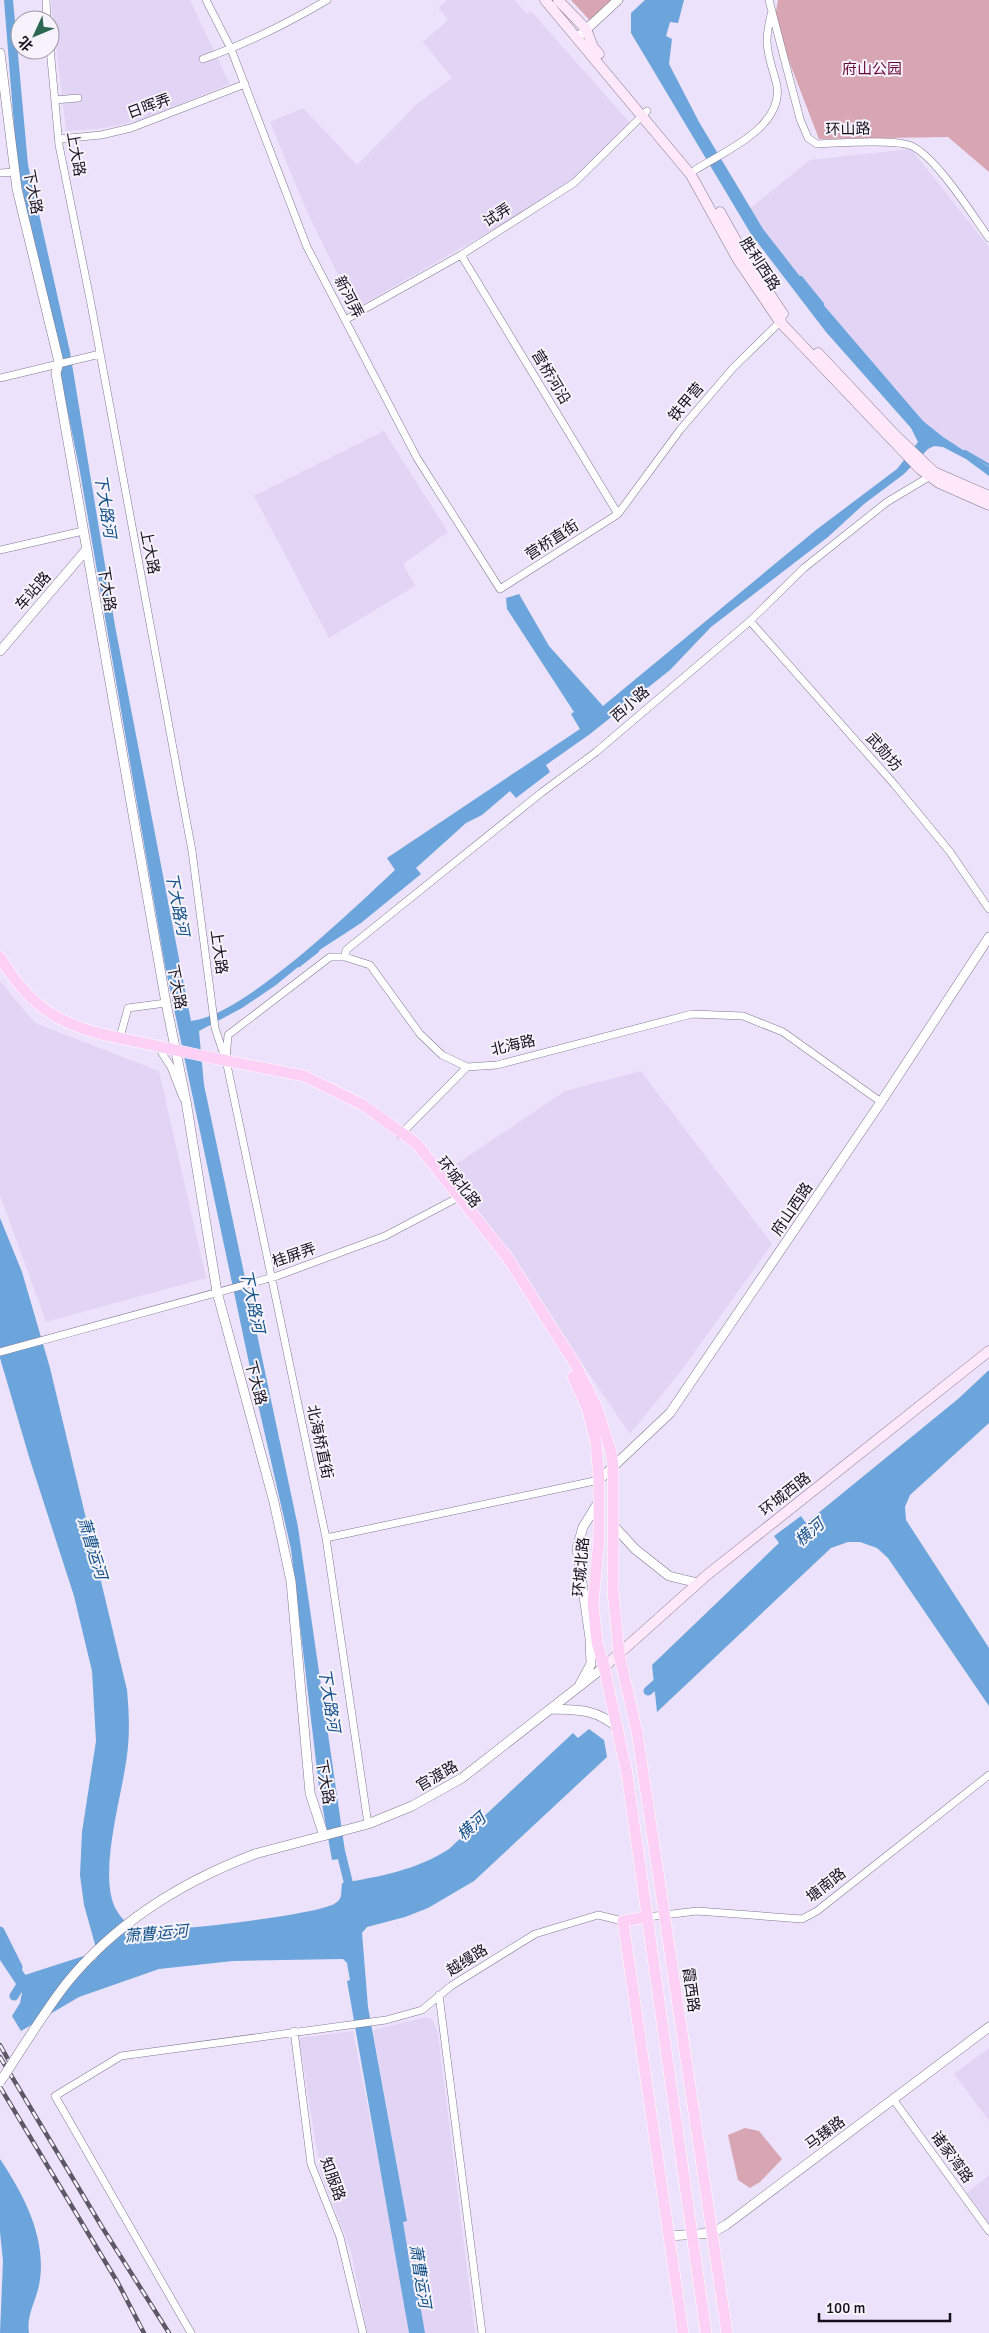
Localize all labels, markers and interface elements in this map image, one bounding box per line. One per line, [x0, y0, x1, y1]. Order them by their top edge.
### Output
north arrow [10, 10, 60, 60]
text: 北 [15, 33, 37, 55]
park label: 府山公园 [842, 60, 902, 78]
street label: 日晖弄 [125, 90, 173, 122]
street label: 环山路 [825, 120, 871, 138]
street label: 上大路 [63, 130, 89, 178]
street label: 下大路 [20, 168, 46, 216]
street label: 试弄 [480, 199, 514, 231]
street label: 胜利西路 [736, 234, 784, 294]
street label: 新河弄 [331, 273, 367, 321]
street label: 营桥河沿 [528, 347, 574, 407]
street label: 铁甲营 [665, 379, 707, 425]
water label: 下大路河 [90, 473, 120, 542]
street label: 营桥直街 [522, 516, 582, 564]
street label: 上大路 [137, 528, 163, 576]
street label: 下大路 [95, 565, 119, 613]
street label: 车站路 [11, 568, 55, 614]
street label: 西小路 [607, 682, 653, 726]
street label: 武勋坊 [862, 729, 906, 775]
water label: 下大路河 [161, 871, 194, 940]
street label: 上大路 [207, 928, 231, 976]
street label: 下大路 [164, 963, 190, 1011]
street label: 北海路 [489, 1031, 537, 1059]
street label: 环城北路 [433, 1153, 485, 1211]
street label: 府山西路 [768, 1179, 816, 1239]
street label: 桂屏弄 [270, 1239, 318, 1271]
water label: 下大路河 [236, 1268, 269, 1338]
street label: 下大路 [241, 1359, 271, 1407]
street label: 北海桥直街 [303, 1403, 337, 1481]
street label: 环城西路 [756, 1468, 814, 1520]
water label: 横河 [791, 1513, 831, 1551]
water label: 萧曹运河 [73, 1515, 112, 1585]
street label: 环城北路 [569, 1536, 593, 1598]
water label: 下大路河 [314, 1667, 344, 1736]
street label: 官渡路 [413, 1757, 461, 1795]
street label: 下大路 [312, 1758, 338, 1806]
water label: 横河 [453, 1807, 492, 1845]
street label: 塘南路 [803, 1864, 849, 1906]
water label: 萧曹运河 [123, 1921, 192, 1947]
street label: 越缦路 [443, 1940, 491, 1980]
street label: 霞西路 [679, 1966, 703, 2014]
street label: 马臻路 [802, 2112, 848, 2154]
street label: 诸家湾路 [927, 2127, 977, 2187]
street label: 知服路 [317, 2155, 349, 2203]
water label: 萧曹运河 [405, 2243, 435, 2312]
scale bar [819, 2290, 950, 2322]
text: 100 m [826, 2299, 866, 2317]

